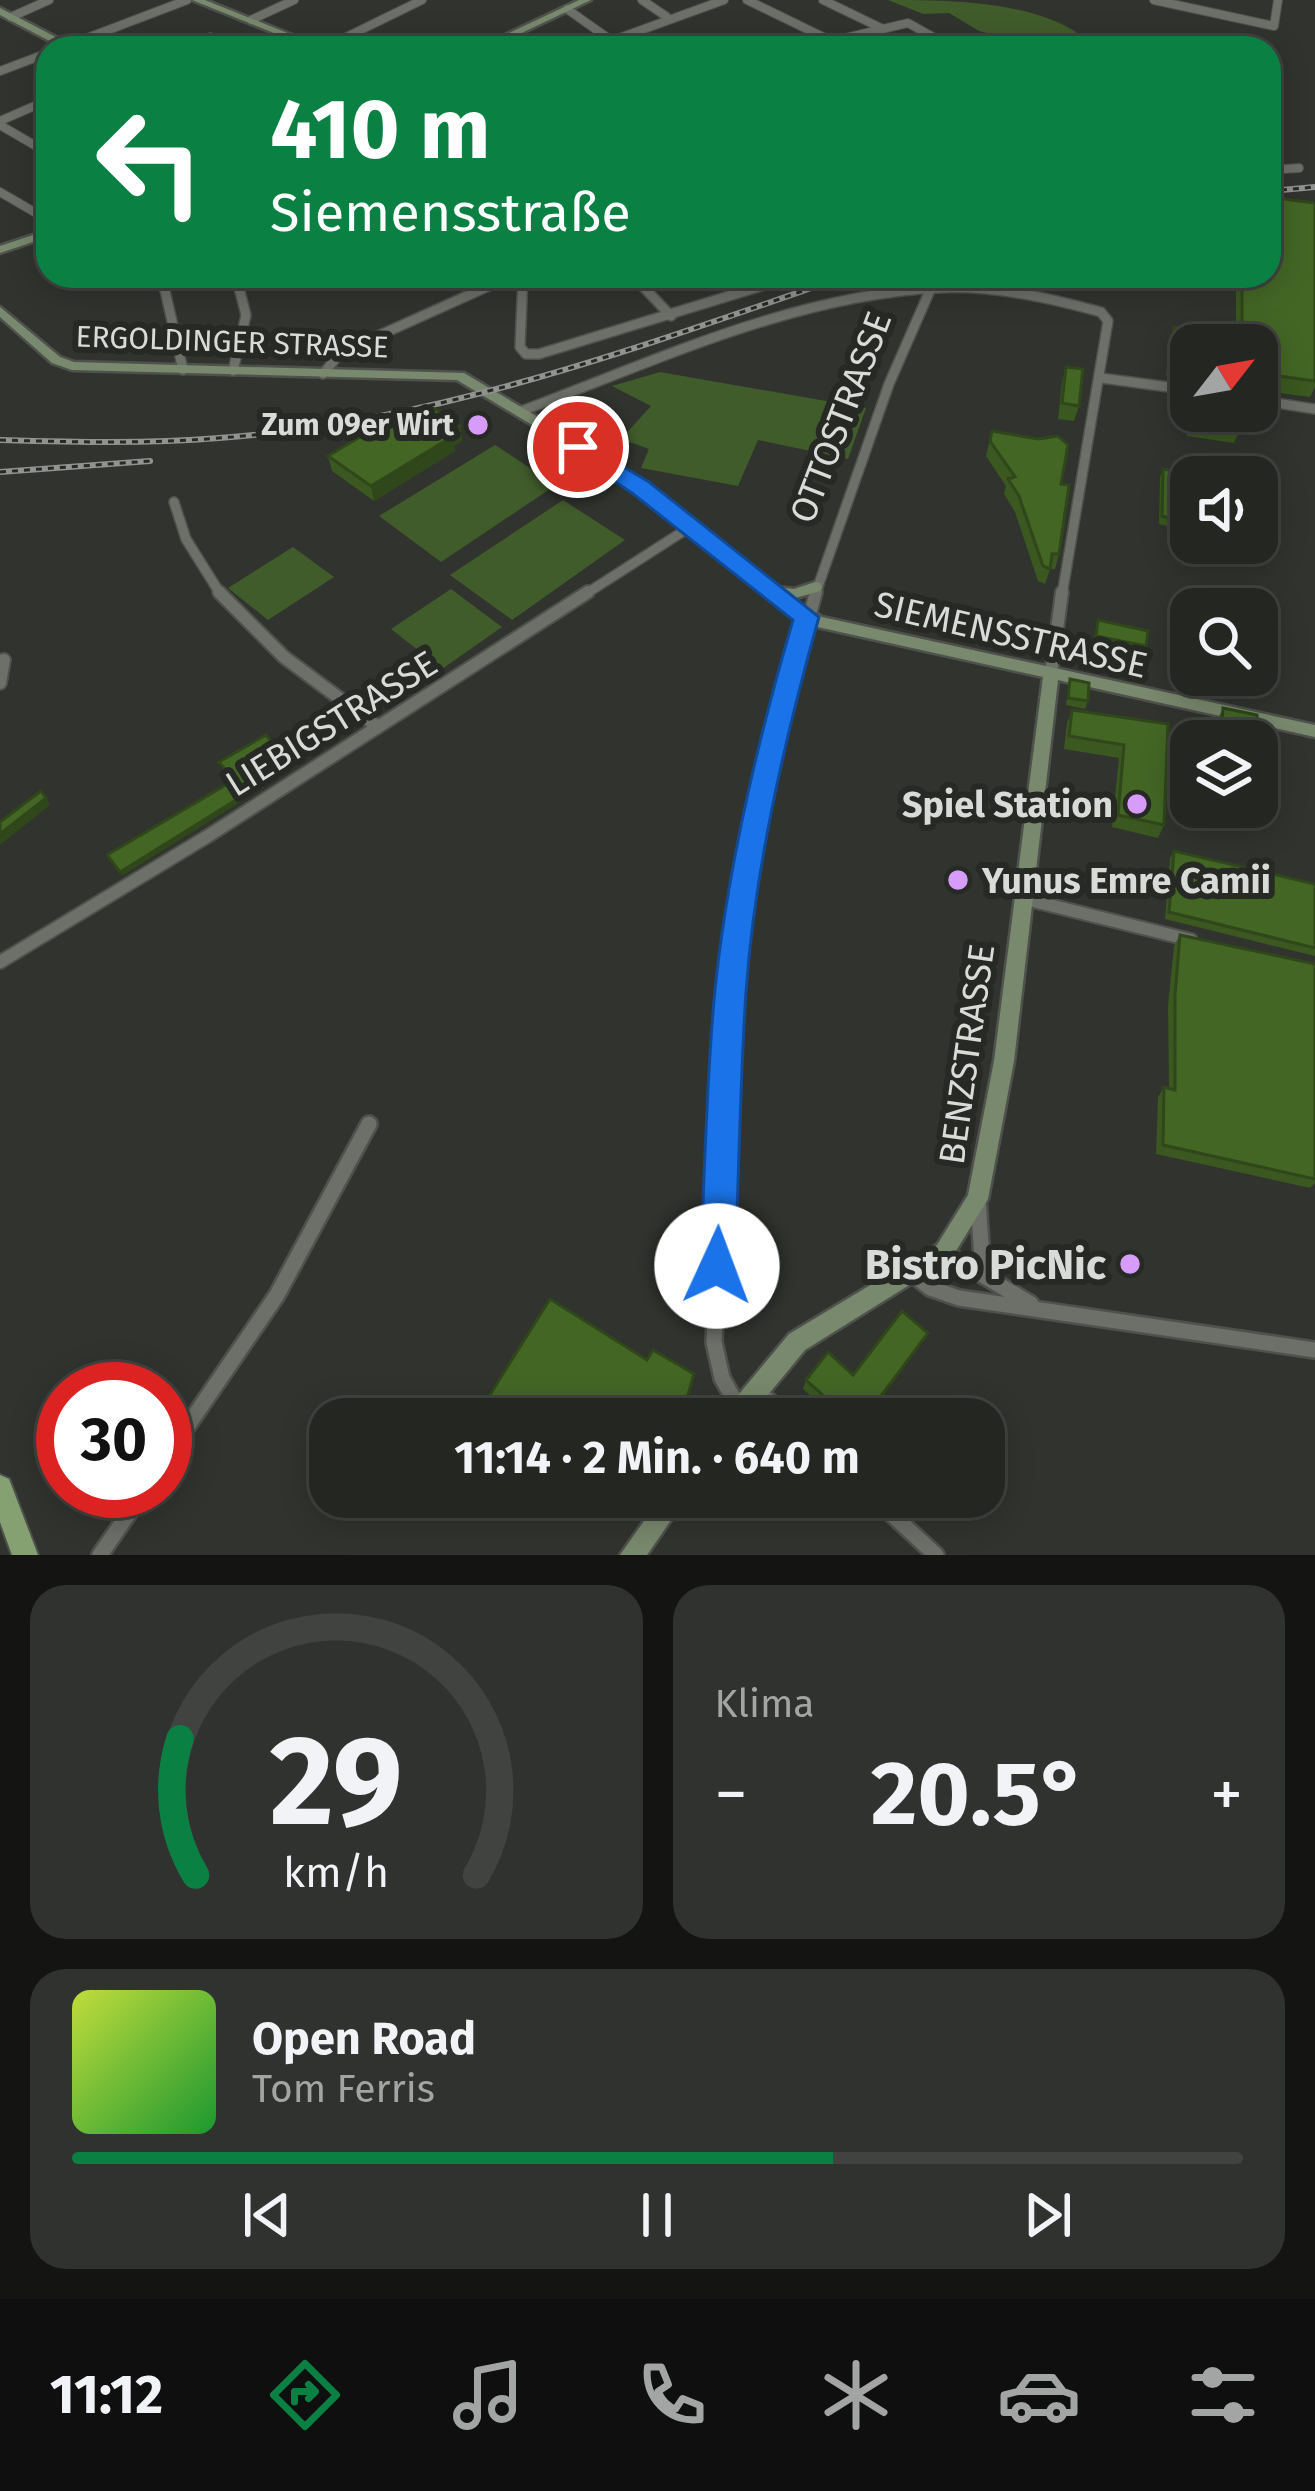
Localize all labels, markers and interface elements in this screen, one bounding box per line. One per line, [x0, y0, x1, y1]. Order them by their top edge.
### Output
text: 410 m [270, 79, 490, 180]
icon: left [72, 84, 228, 240]
text: Siemensstraße [270, 181, 631, 245]
street label: OTTOSTRASSE [781, 306, 901, 529]
street label: ERGOLDINGER STRASSE [75, 319, 389, 365]
north arrow [1170, 324, 1278, 432]
map controls [1170, 324, 1278, 828]
pin [527, 396, 629, 498]
place label: Zum 09er Wirt [261, 407, 454, 443]
marker: Zum 09er Wirt [465, 412, 491, 438]
icon: arrive [545, 414, 611, 480]
button: sound [1170, 456, 1278, 564]
street label: SIEMENSSTRASSE [870, 582, 1151, 688]
button: search [1170, 588, 1278, 696]
street label: LIEBIGSTRASSE [218, 641, 445, 806]
button: layers [1170, 720, 1278, 828]
place label: Spiel Station [902, 783, 1113, 827]
marker: Spiel Station [1124, 791, 1150, 817]
place label: Yunus Emre Camii [981, 859, 1271, 903]
marker: Yunus Emre Camii [945, 867, 971, 893]
street label: BENZSTRASSE [930, 941, 1004, 1167]
position arrow [654, 1203, 780, 1329]
place label: Bistro PicNic [865, 1240, 1106, 1290]
marker: Bistro PicNic [1117, 1251, 1143, 1277]
speed limit sign: 30 [36, 1362, 192, 1518]
text: 11:14 · 2 Min. · 640 m [454, 1431, 860, 1485]
text: Klima [715, 1681, 815, 1727]
text: 29 [270, 1707, 403, 1857]
text: 20.5° [871, 1740, 1087, 1848]
text: − [715, 1755, 748, 1834]
text: + [1210, 1755, 1243, 1834]
text: km/h [283, 1847, 389, 1898]
text: Open Road [252, 2012, 476, 2066]
text: Tom Ferris [252, 2066, 435, 2112]
icon: previous [234, 2182, 300, 2248]
icon: pause [624, 2182, 690, 2248]
icon: next [1015, 2182, 1081, 2248]
icon: directions [263, 2353, 347, 2437]
icon: music [446, 2353, 530, 2437]
icon: phone [630, 2353, 714, 2437]
icon: climate [814, 2353, 898, 2437]
icon: car [997, 2353, 1081, 2437]
icon: filters [1181, 2353, 1265, 2437]
text: 11:12 [50, 2363, 163, 2427]

